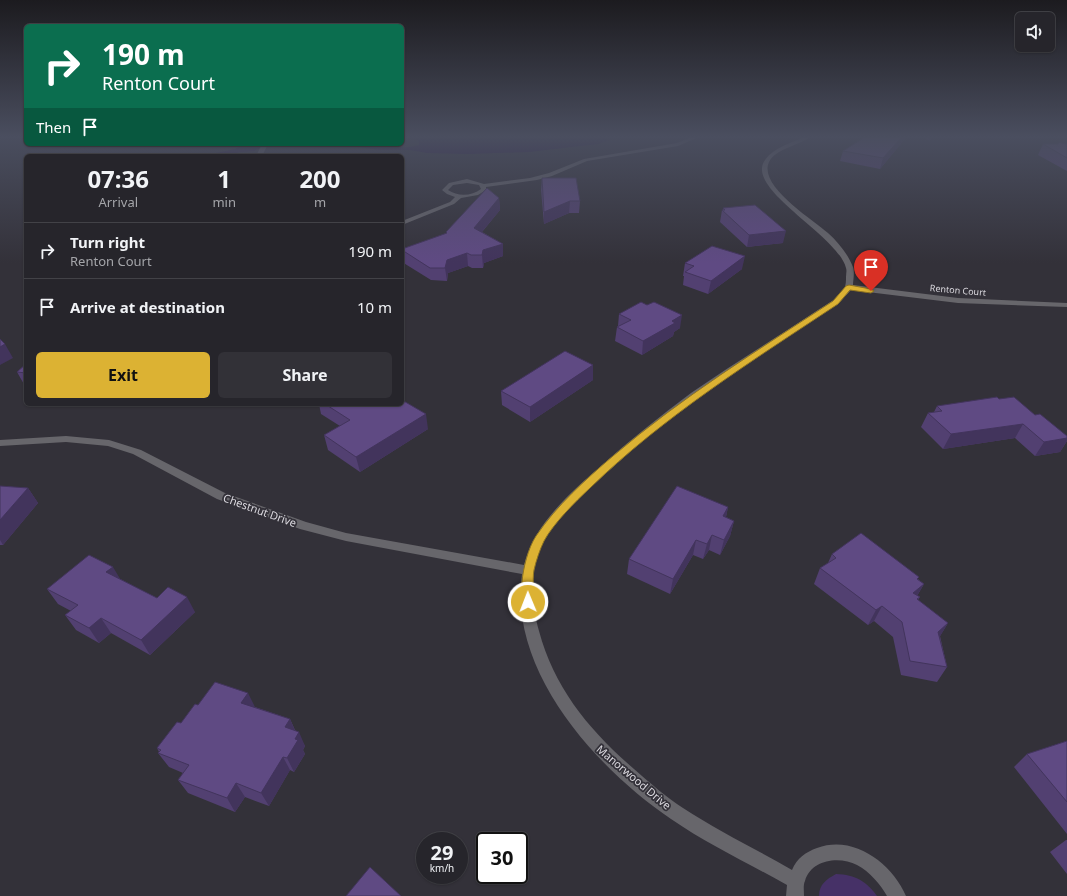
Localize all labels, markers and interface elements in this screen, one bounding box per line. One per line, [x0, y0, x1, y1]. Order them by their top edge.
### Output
map controls [1015, 12, 1055, 52]
button: sound [1015, 12, 1055, 52]
text: 190 m [102, 35, 185, 73]
icon: right [36, 40, 88, 92]
text: Renton Court [102, 71, 215, 95]
icon: arrive [79, 116, 101, 138]
text: Then [36, 117, 71, 137]
text: 07:36 [87, 162, 149, 195]
text: 1 [217, 162, 231, 195]
text: 200 [299, 162, 341, 195]
text: Arrival [98, 193, 138, 211]
text: min [212, 193, 236, 211]
text: m [314, 193, 326, 211]
text: Turn right [70, 232, 145, 252]
icon: right [36, 240, 58, 262]
text: 190 m [348, 241, 392, 261]
pin [854, 250, 888, 291]
text: Renton Court [70, 252, 152, 270]
icon: arrive [860, 256, 882, 278]
street label: Renton Court [929, 281, 987, 299]
icon: arrive [36, 296, 58, 318]
text: Arrive at destination [70, 297, 225, 317]
text: 10 m [357, 297, 392, 317]
button: Exit [36, 352, 210, 398]
button: Share [218, 352, 392, 398]
street label: Chestnut Drive [221, 490, 299, 530]
position arrow [507, 581, 549, 623]
street label: Manorwood Drive [594, 741, 674, 813]
speed limit sign: 30 [476, 832, 528, 884]
text: 29 [431, 839, 453, 866]
text: km/h [430, 861, 454, 875]

